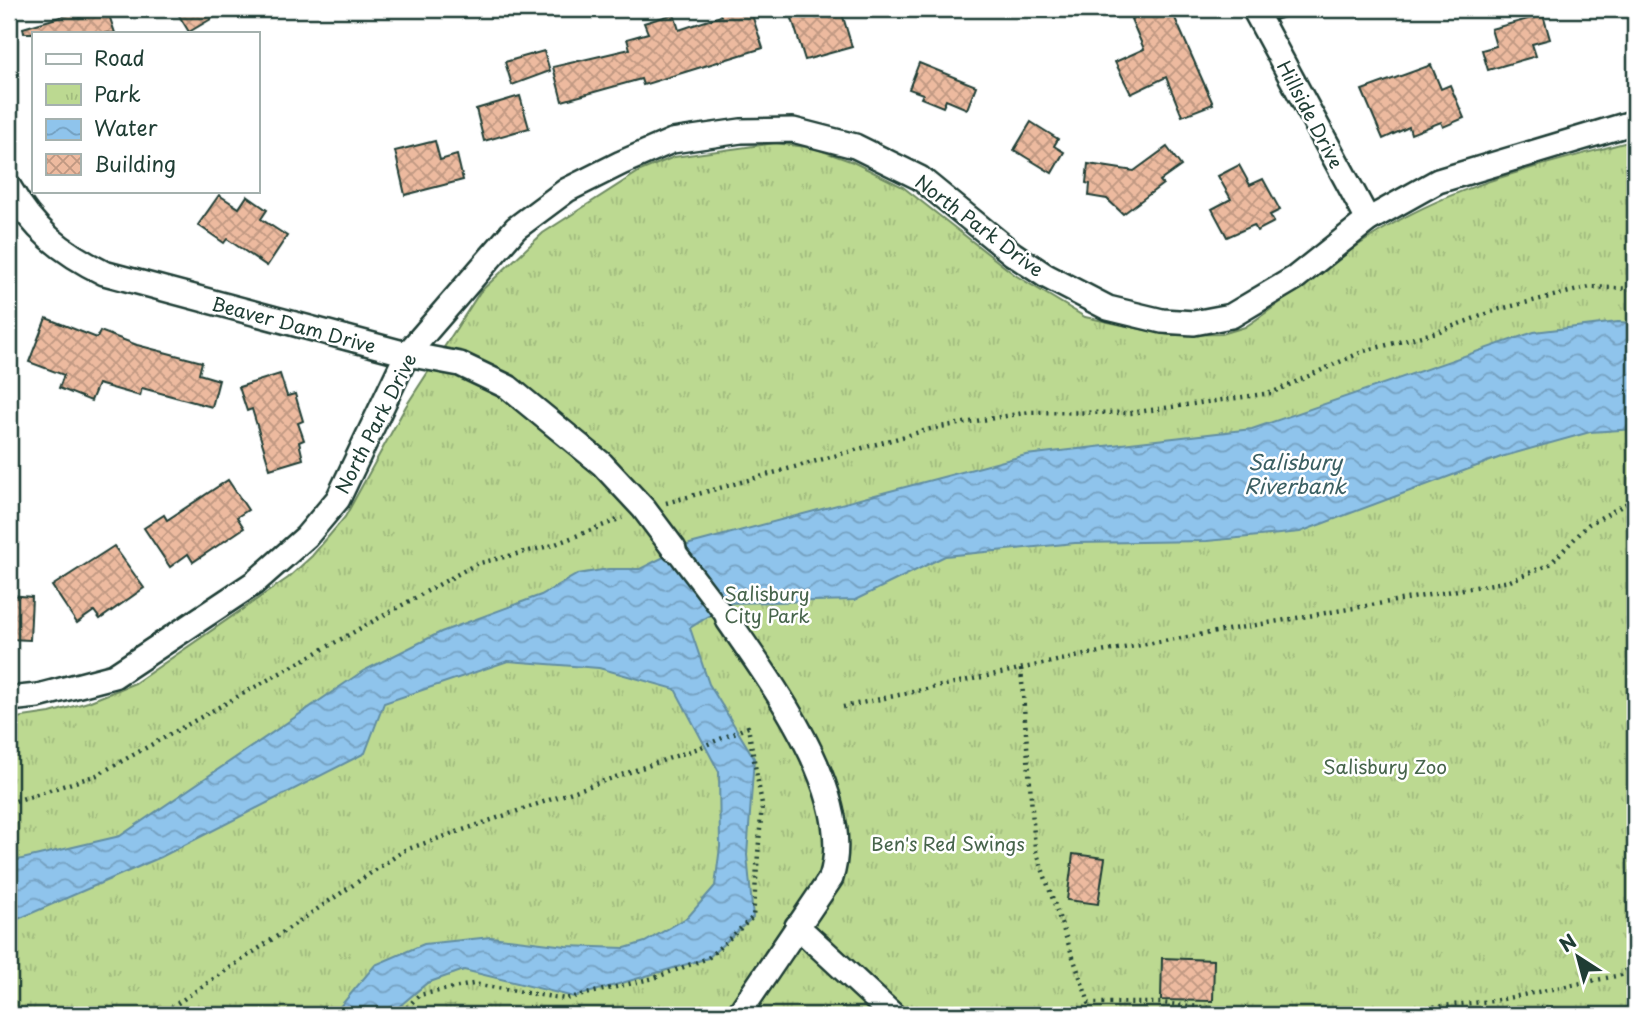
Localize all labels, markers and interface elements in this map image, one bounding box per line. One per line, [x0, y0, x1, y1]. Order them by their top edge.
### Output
legend [32, 32, 259, 192]
text: Road [94, 41, 145, 73]
street label: Hillside Drive [1271, 55, 1351, 173]
text: Park [94, 77, 141, 109]
text: Water [94, 111, 158, 143]
text: Building [94, 147, 176, 179]
street label: North Park Drive [910, 167, 1050, 283]
street label: Beaver Dam Drive [209, 289, 379, 359]
street label: North Park Drive [327, 348, 423, 498]
water label: Salisbury Riverbank [1244, 445, 1347, 501]
park label: Salisbury City Park [724, 579, 810, 629]
park label: Salisbury Zoo [1323, 752, 1447, 780]
park label: Ben's Red Swings [871, 829, 1025, 857]
north arrow [1542, 922, 1612, 992]
text: N [1553, 927, 1582, 958]

